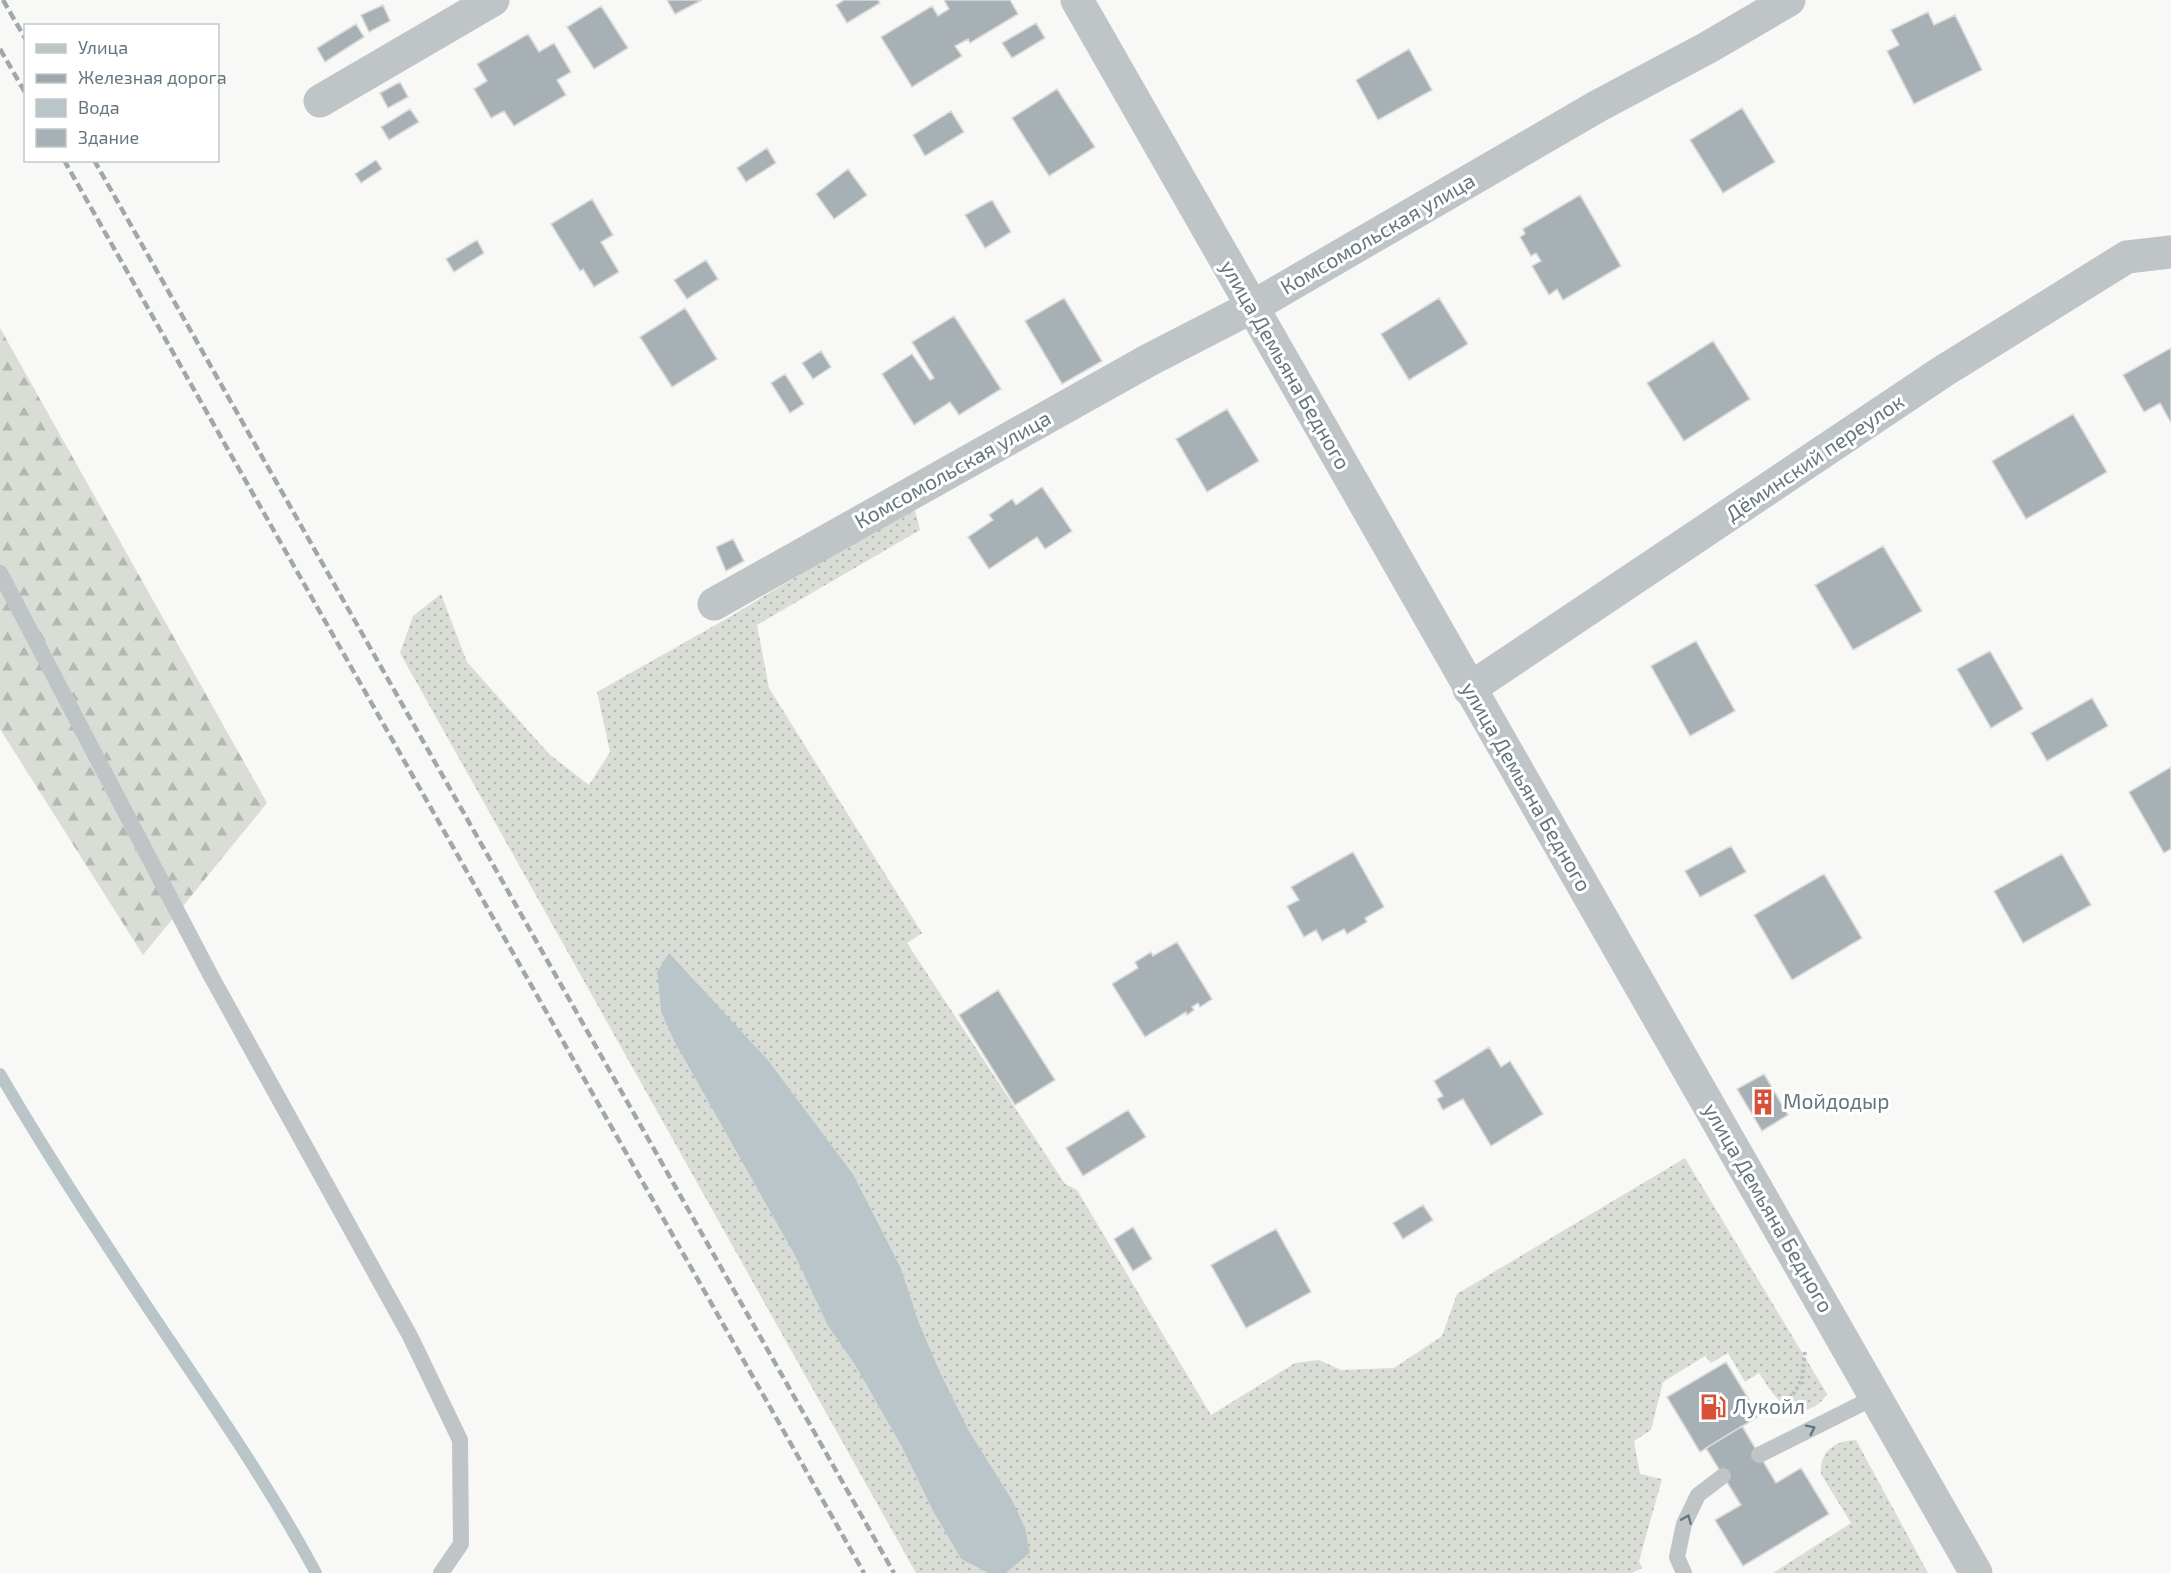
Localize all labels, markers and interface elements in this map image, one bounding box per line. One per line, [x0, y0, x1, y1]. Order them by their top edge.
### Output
legend [24, 24, 219, 162]
text: Улица [78, 36, 128, 58]
text: Железная дорога [78, 66, 227, 88]
text: Вода [78, 96, 120, 118]
text: Здание [78, 126, 139, 148]
street label: Комсомольская улица [1276, 167, 1479, 299]
street label: улица Демьяна Бедного [1215, 255, 1356, 474]
street label: Дёминский переулок [1720, 388, 1909, 527]
street label: Комсомольская улица [850, 404, 1055, 534]
street label: улица Демьяна Бедного [1456, 677, 1597, 896]
building icon: Мойдодыр [1748, 1087, 1778, 1117]
place label: Мойдодыр [1783, 1088, 1889, 1113]
street label: улица Демьяна Бедного [1698, 1098, 1839, 1317]
fuel station icon: Лукойл [1698, 1392, 1728, 1422]
place label: Лукойл [1733, 1393, 1805, 1419]
one-way arrow [1805, 1424, 1816, 1436]
one-way arrow [1680, 1514, 1692, 1525]

